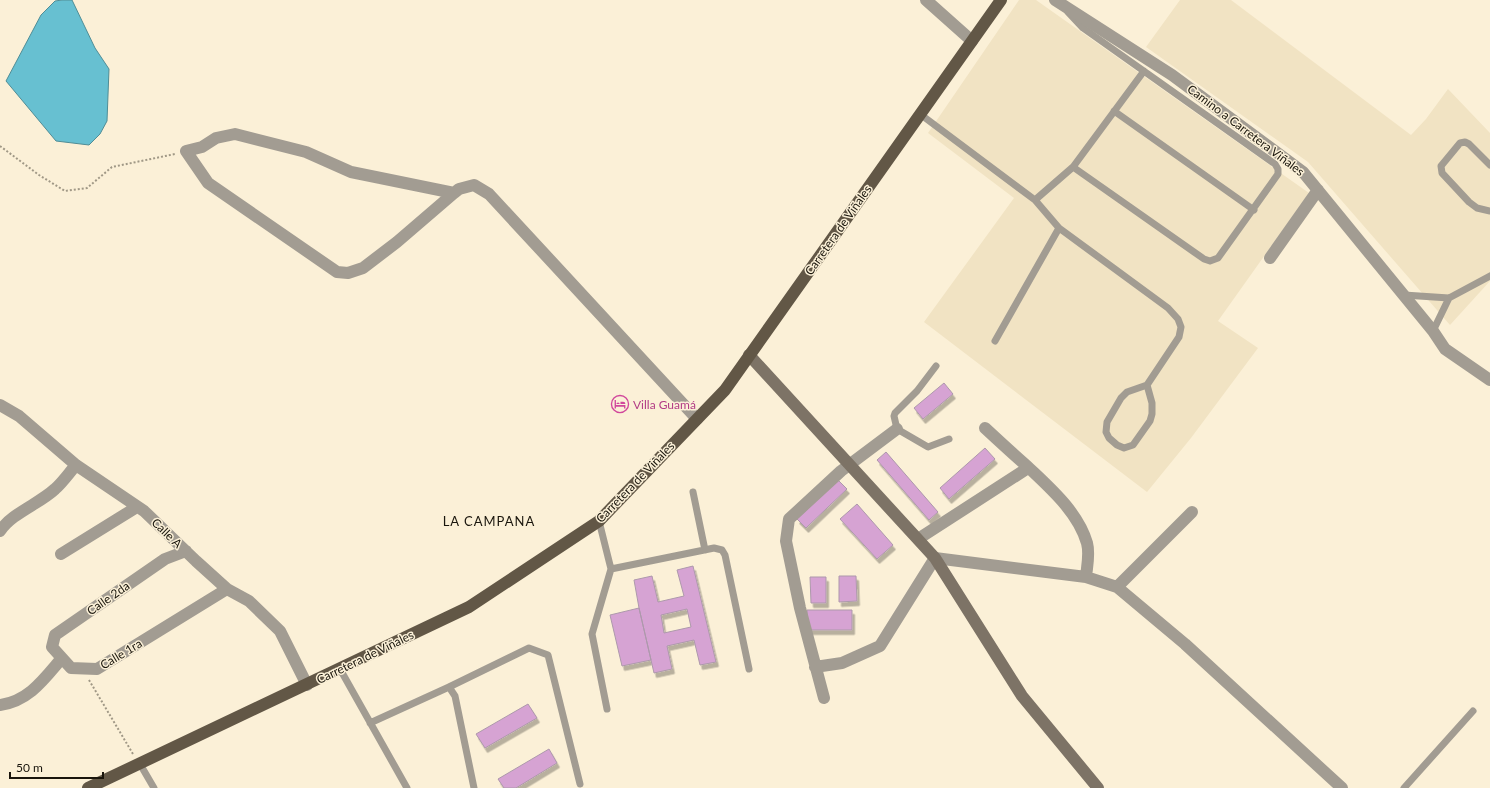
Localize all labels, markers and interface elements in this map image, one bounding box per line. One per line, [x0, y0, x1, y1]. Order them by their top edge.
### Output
street label: Camino a Carretera Viñales [1185, 81, 1307, 179]
street label: Carretera de Viñales [801, 182, 875, 278]
hotel icon: Villa Guamá [610, 394, 630, 414]
place label: Villa Guamá [633, 397, 696, 412]
street label: Carretera de Viñales [593, 439, 677, 525]
district label: LA CAMPANA [443, 513, 535, 529]
street label: Calle A [149, 515, 186, 552]
street label: Calle 2da [84, 578, 132, 618]
street label: Carretera de Viñales [314, 627, 416, 687]
street label: Calle 1ra [97, 636, 145, 672]
scale bar [10, 754, 103, 780]
text: 50 m [16, 760, 43, 775]

